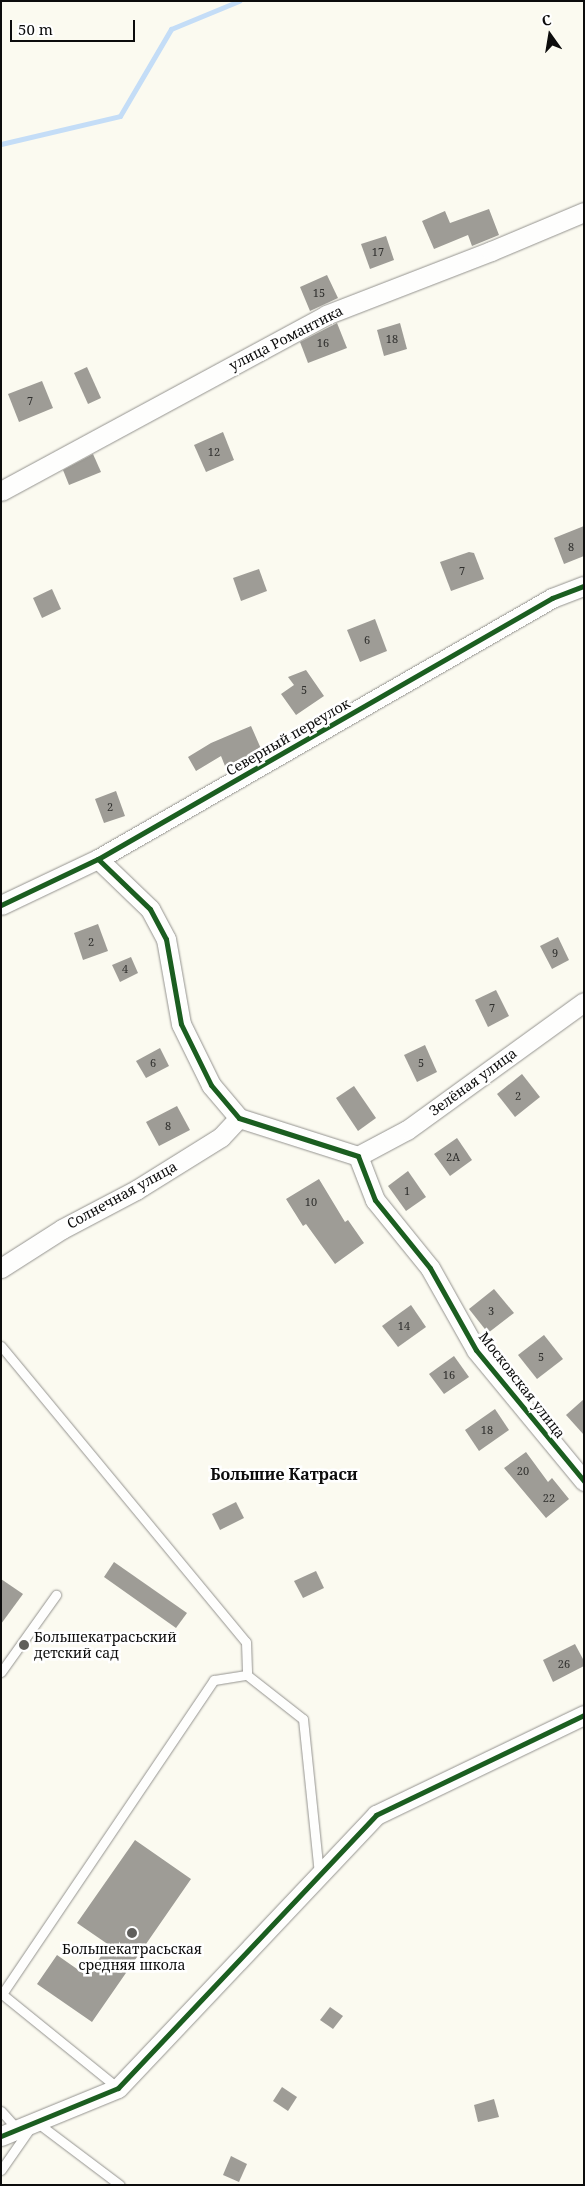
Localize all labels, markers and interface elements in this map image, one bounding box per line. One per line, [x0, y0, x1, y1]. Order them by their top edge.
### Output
scale bar [12, 10, 138, 42]
north arrow [525, 10, 575, 60]
text: С [540, 10, 553, 30]
text: 50 m [18, 19, 53, 39]
house number: 17 [372, 245, 384, 259]
house number: 15 [313, 286, 325, 300]
street label: улица Романтика [226, 302, 346, 374]
house number: 18 [386, 332, 398, 346]
house number: 16 [317, 336, 329, 350]
house number: 7 [27, 394, 33, 408]
house number: 12 [208, 445, 220, 459]
house number: 8 [568, 540, 574, 554]
house number: 7 [459, 564, 465, 578]
house number: 6 [364, 633, 370, 647]
house number: 5 [301, 683, 307, 697]
street label: Северный переулок [223, 695, 353, 779]
house number: 2 [107, 800, 113, 814]
house number: 2 [88, 935, 94, 949]
house number: 9 [552, 946, 558, 960]
house number: 4 [122, 962, 128, 976]
house number: 7 [489, 1001, 495, 1015]
street label: Зелёная улица [426, 1045, 520, 1119]
house number: 6 [150, 1056, 156, 1070]
house number: 5 [418, 1056, 424, 1070]
house number: 2 [515, 1089, 521, 1103]
house number: 8 [165, 1119, 171, 1133]
house number: 2А [446, 1150, 460, 1164]
street label: Солнечная улица [64, 1158, 180, 1232]
house number: 1 [404, 1184, 410, 1198]
house number: 10 [305, 1195, 317, 1209]
house number: 3 [488, 1304, 494, 1318]
house number: 14 [398, 1319, 410, 1333]
street label: Московская улица [475, 1328, 569, 1442]
house number: 5 [538, 1350, 544, 1364]
house number: 16 [443, 1368, 455, 1382]
house number: 18 [481, 1423, 493, 1437]
district label: Большие Катраси [210, 1464, 358, 1484]
house number: 20 [517, 1464, 529, 1478]
house number: 22 [543, 1491, 555, 1505]
place label: Большекатрасьский детский сад [34, 1629, 177, 1661]
marker: Большекатрасьский детский сад [18, 1639, 30, 1651]
house number: 26 [558, 1657, 570, 1671]
marker: Большекатрасьская средняя школа [126, 1927, 138, 1939]
place label: Большекатрасьская средняя школа [62, 1941, 202, 1974]

